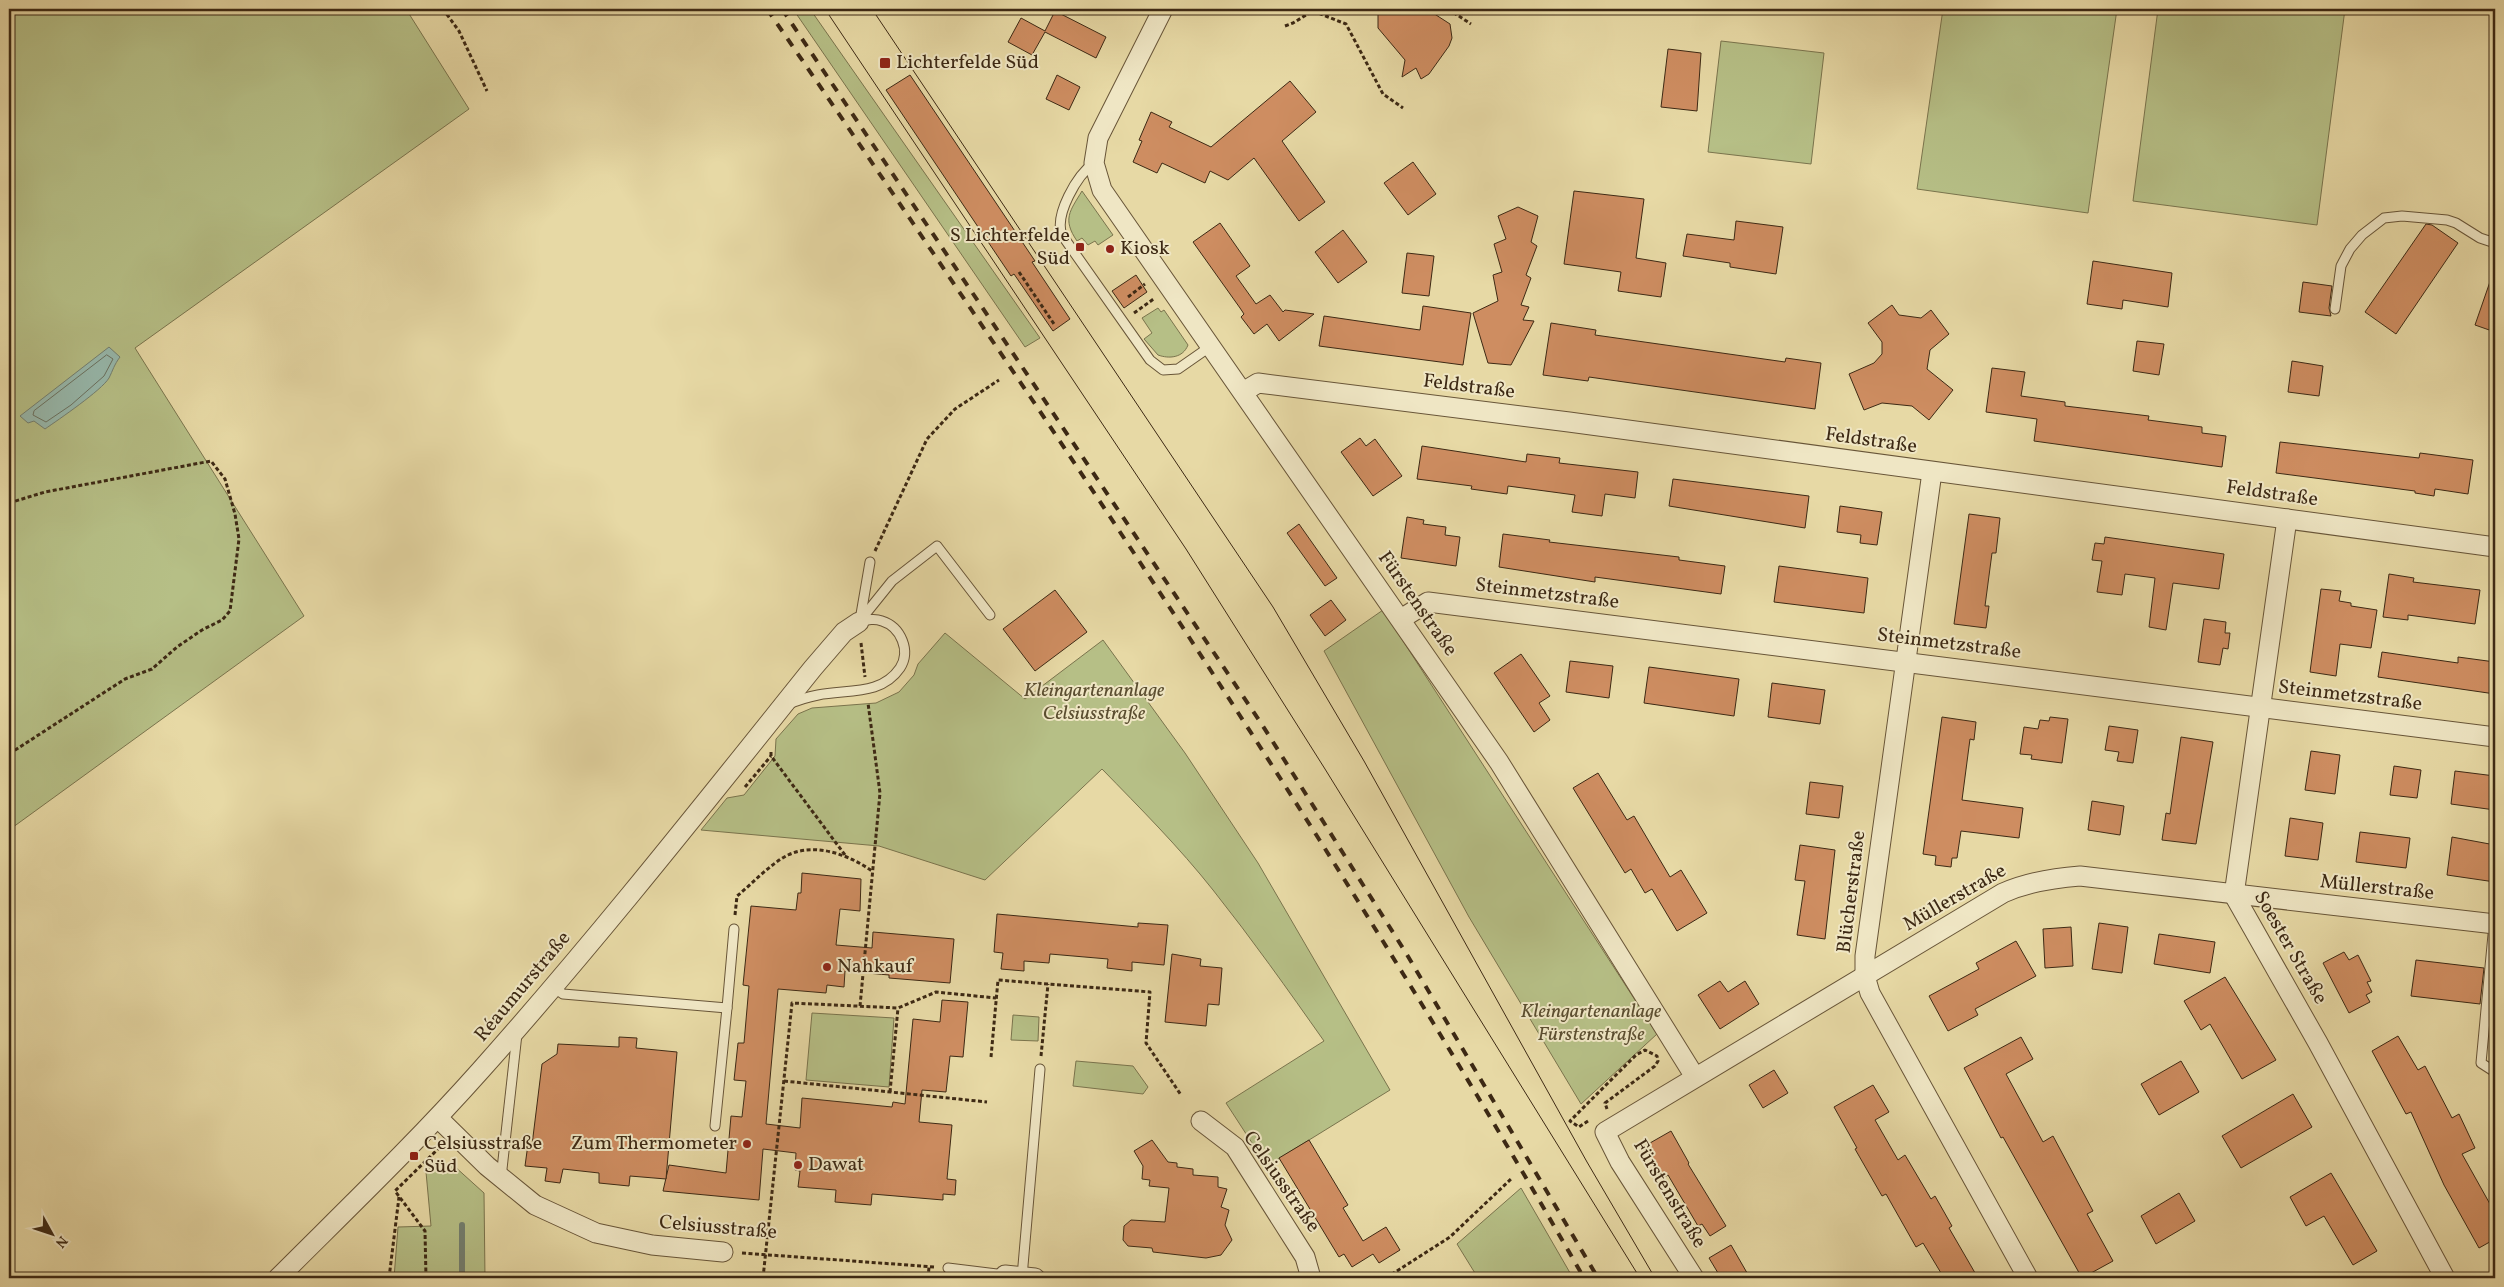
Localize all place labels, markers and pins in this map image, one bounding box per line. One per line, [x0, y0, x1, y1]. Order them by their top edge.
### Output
place label: Lichterfelde Süd [896, 49, 1039, 77]
marker: Lichterfelde Süd [878, 56, 892, 70]
place label: S Lichterfelde Süd [950, 222, 1070, 273]
place label: Kiosk [1120, 235, 1170, 263]
marker: S Lichterfelde Süd [1074, 241, 1086, 253]
marker: Kiosk [1104, 243, 1116, 255]
place label: Nahkauf [837, 953, 915, 981]
marker: Nahkauf [821, 961, 833, 973]
place label: Celsiusstraße Süd [424, 1130, 542, 1181]
place label: Zum Thermometer [571, 1130, 737, 1158]
marker: Zum Thermometer [741, 1138, 753, 1150]
marker: Celsiusstraße Süd [408, 1150, 420, 1162]
place label: Dawat [808, 1151, 864, 1179]
marker: Dawat [792, 1159, 804, 1171]

